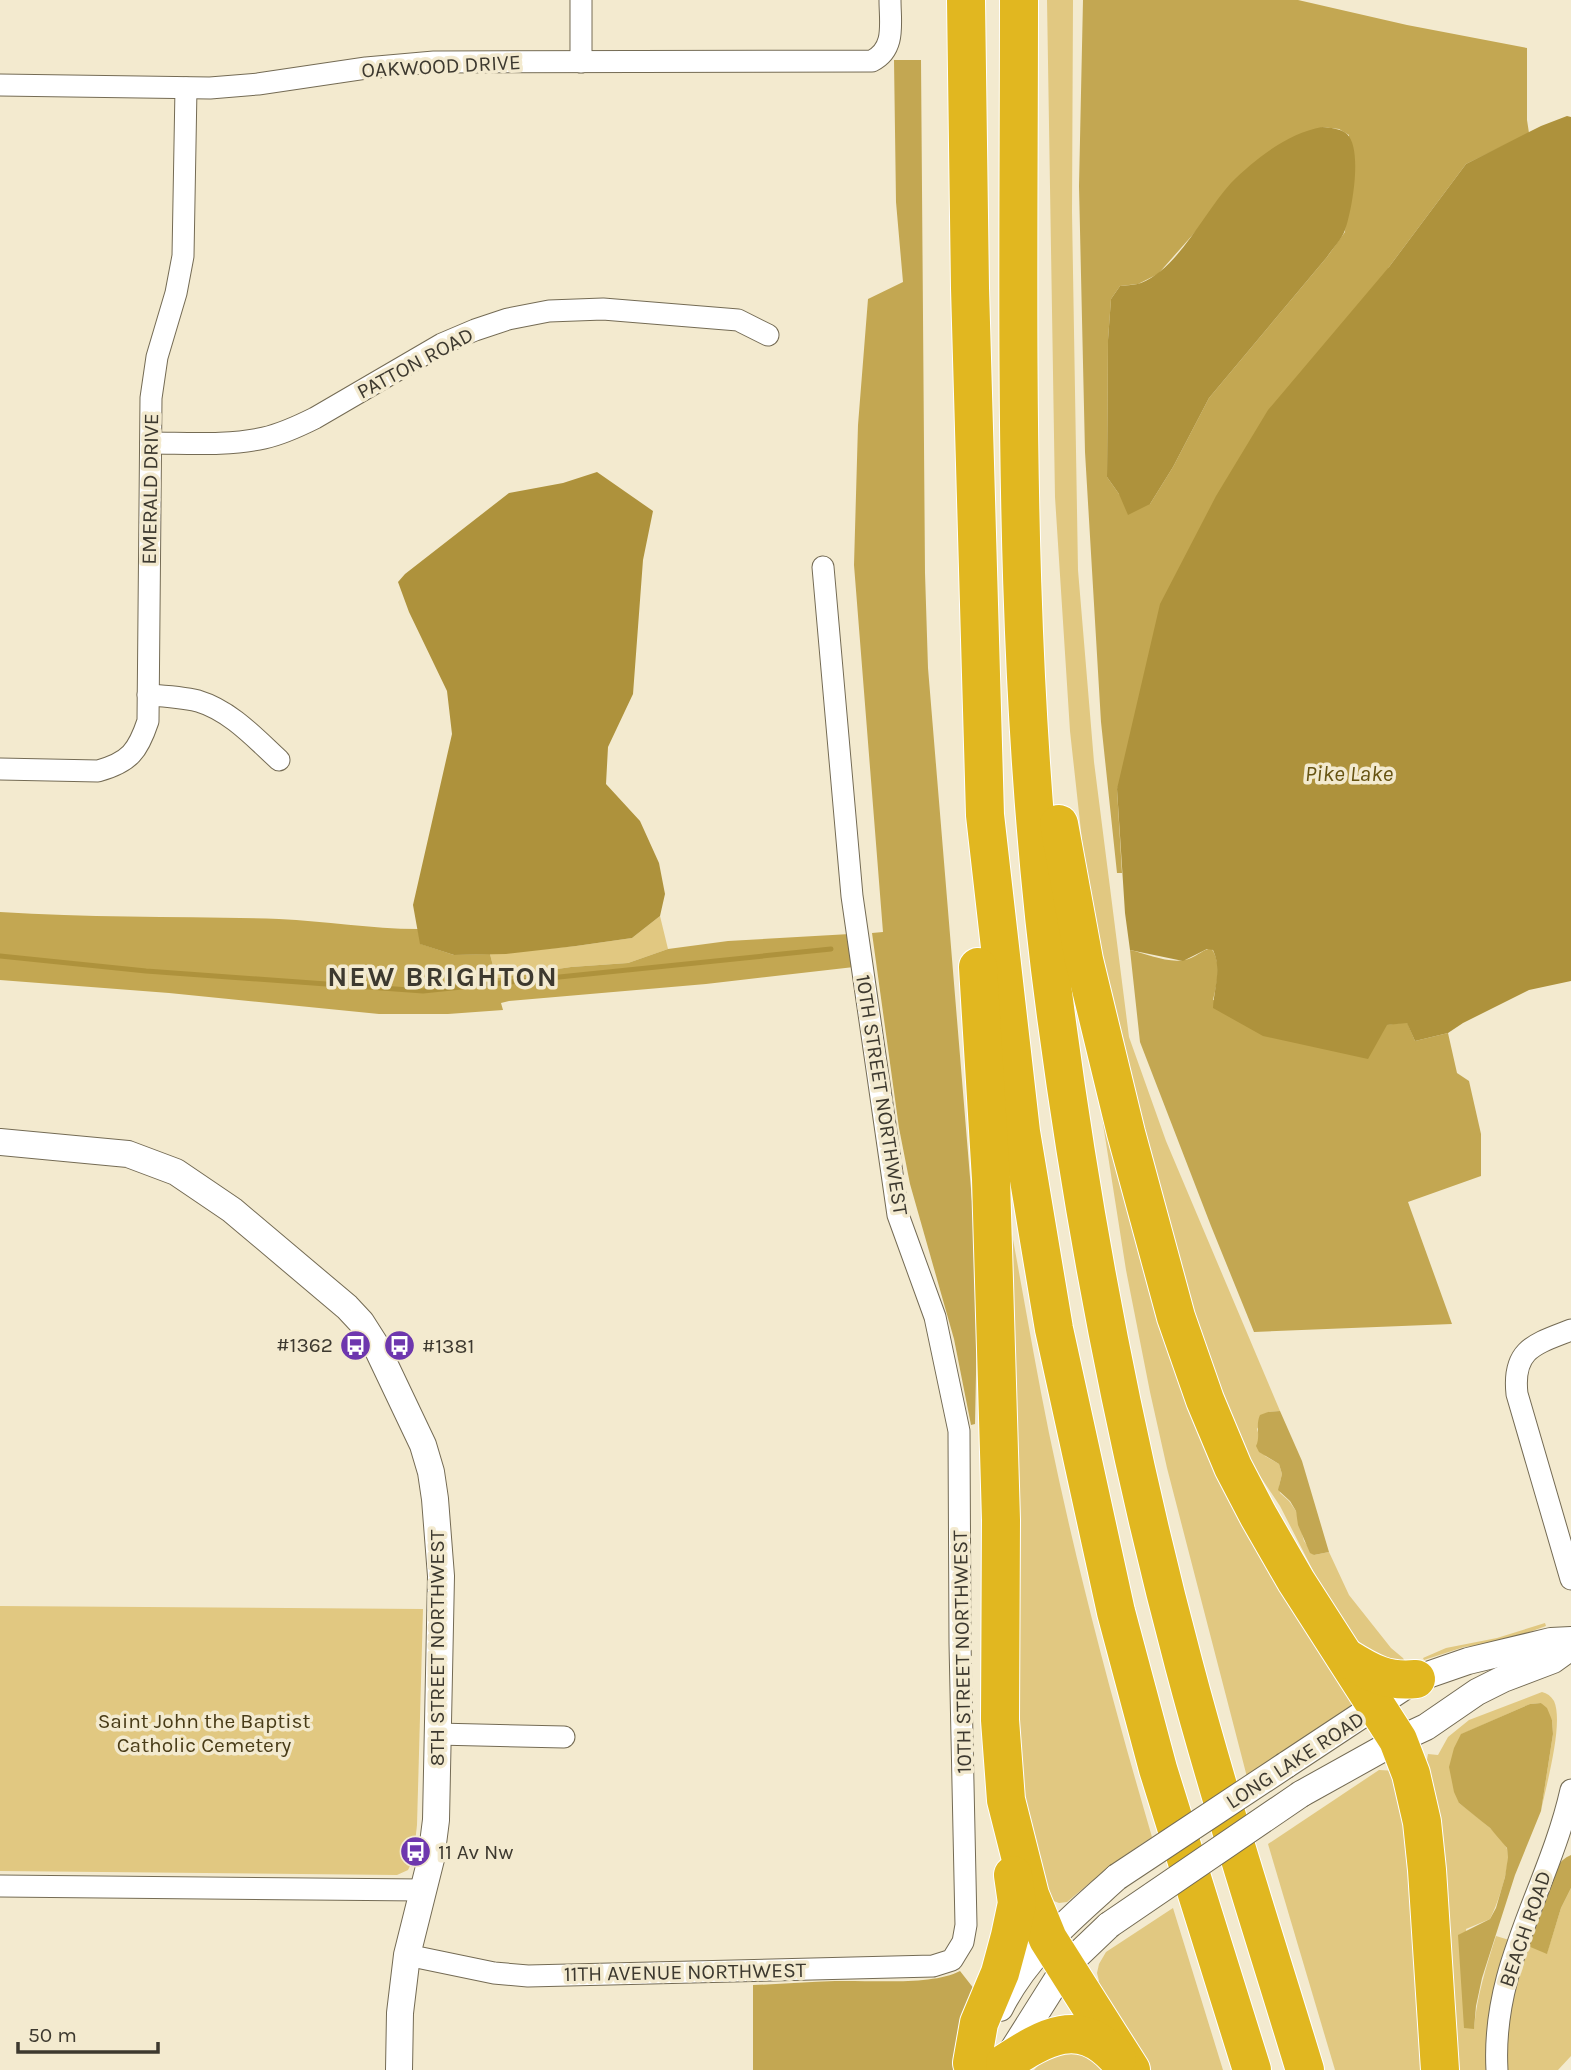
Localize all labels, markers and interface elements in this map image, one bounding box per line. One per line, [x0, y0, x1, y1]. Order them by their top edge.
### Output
street label: OAKWOOD DRIVE [361, 50, 521, 82]
street label: PATTON ROAD [353, 322, 477, 404]
street label: EMERALD DRIVE [137, 413, 163, 565]
water label: Pike Lake [1305, 760, 1394, 787]
district label: NEW BRIGHTON [327, 960, 559, 993]
street label: 10TH STREET NORTHWEST [851, 973, 913, 1217]
bus stop icon: #1362 [339, 1328, 373, 1362]
bus stop icon: #1381 [382, 1329, 416, 1363]
place label: #1362 [276, 1333, 333, 1357]
place label: #1381 [422, 1334, 474, 1358]
street label: 8TH STREET NORTHWEST [425, 1529, 449, 1766]
street label: 10TH STREET NORTHWEST [948, 1530, 976, 1774]
street label: LONG LAKE ROAD [1221, 1706, 1369, 1814]
park label: Saint John the Baptist Catholic Cemetery [98, 1709, 310, 1757]
bus stop icon: 11 Av Nw [398, 1835, 432, 1869]
place label: 11 Av Nw [438, 1840, 514, 1864]
street label: BEACH ROAD [1494, 1868, 1556, 1990]
street label: 11TH AVENUE NORTHWEST [564, 1958, 807, 1986]
scale bar [18, 2010, 158, 2054]
text: 50 m [28, 2023, 77, 2047]

